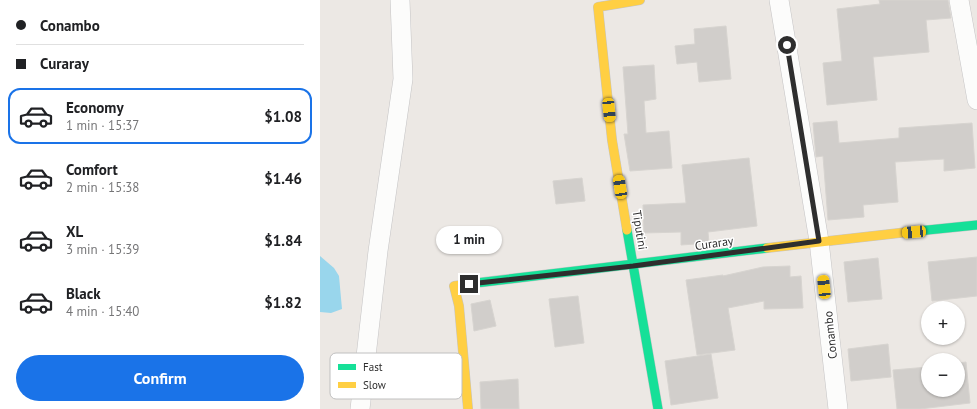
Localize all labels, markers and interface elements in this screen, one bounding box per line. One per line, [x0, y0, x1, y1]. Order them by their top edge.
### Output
text: Conambo [40, 16, 100, 35]
route start [778, 36, 796, 54]
text: Curaray [40, 54, 89, 73]
car [602, 97, 616, 123]
icon: car [18, 98, 54, 134]
text: Economy [66, 98, 124, 117]
text: $1.08 [264, 107, 302, 126]
text: 1 min · 15:37 [66, 117, 139, 134]
icon: car [18, 160, 54, 196]
text: Comfort [66, 160, 118, 179]
text: $1.46 [264, 169, 302, 188]
car [612, 174, 628, 200]
text: 2 min · 15:38 [66, 179, 139, 196]
street label: Tiputini [629, 209, 651, 251]
icon: car [18, 222, 54, 258]
text: XL [66, 222, 83, 241]
car [902, 225, 926, 239]
callout: 1 min [436, 226, 502, 254]
text: $1.84 [264, 231, 302, 250]
text: 1 min [453, 231, 485, 248]
street label: Curaray [694, 233, 735, 253]
text: 3 min · 15:39 [66, 241, 139, 258]
car [817, 274, 831, 300]
route end [460, 275, 478, 293]
icon: car [18, 284, 54, 320]
text: Black [66, 284, 101, 303]
text: $1.82 [264, 293, 302, 312]
map controls [921, 301, 965, 397]
button: + [921, 301, 965, 345]
text: 4 min · 15:40 [66, 303, 139, 320]
street label: Conambo [820, 310, 840, 360]
legend [330, 353, 462, 399]
button: − [921, 353, 965, 397]
button: Confirm [16, 355, 304, 401]
text: Fast [363, 360, 383, 374]
text: Slow [363, 378, 386, 392]

